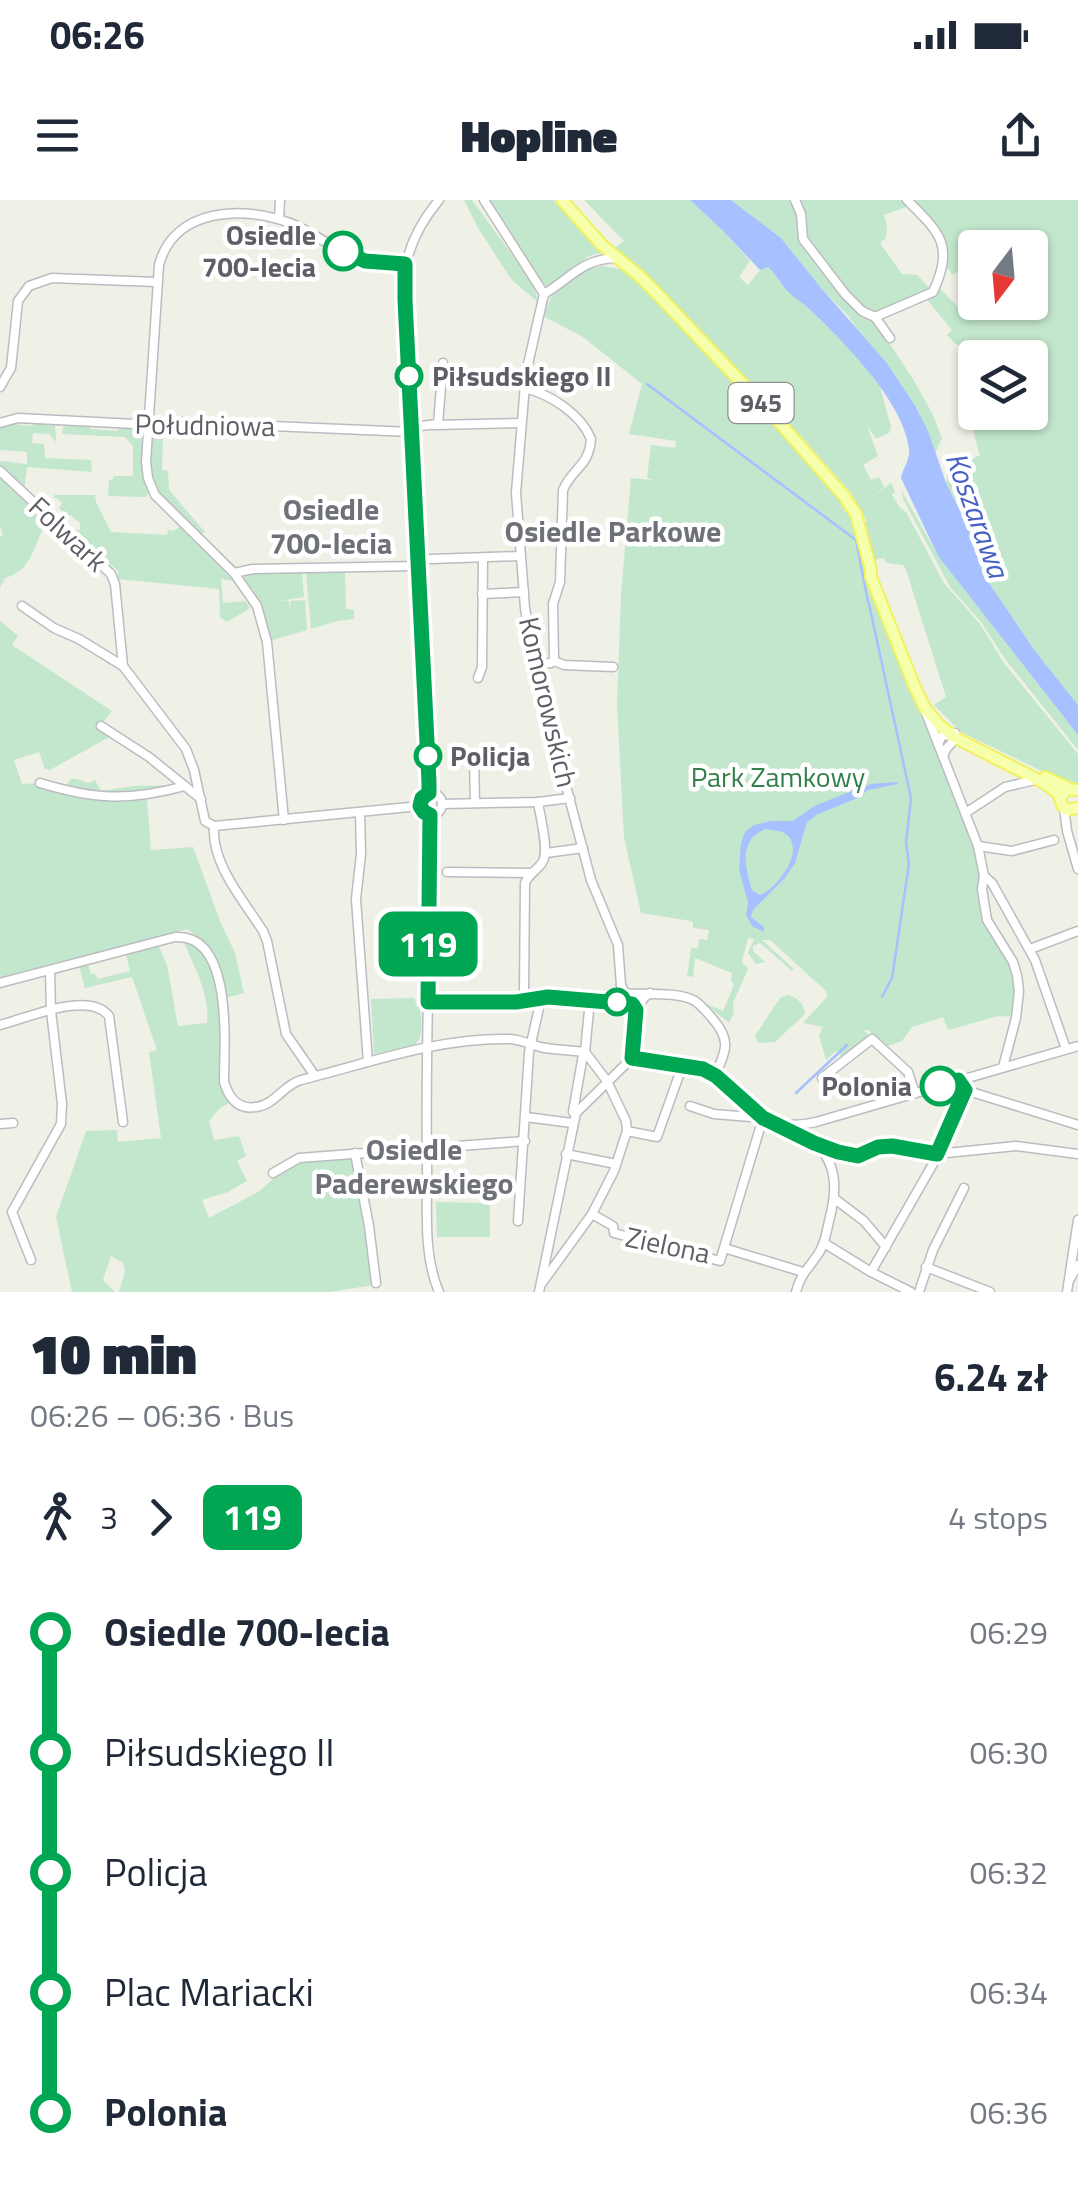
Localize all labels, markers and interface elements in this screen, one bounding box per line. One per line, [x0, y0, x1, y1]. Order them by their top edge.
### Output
text: 06:26 [50, 6, 145, 64]
text: Hopline [461, 101, 617, 169]
icon: menu [30, 108, 85, 163]
icon: share [993, 108, 1048, 163]
place label: Osiedle 700-lecia [202, 213, 316, 288]
north arrow [958, 230, 1048, 320]
map controls [958, 230, 1048, 430]
marker: Osiedle 700-lecia [324, 232, 362, 270]
button: layers [958, 340, 1048, 430]
place label: Piłsudskiego II [432, 354, 612, 397]
marker: Piłsudskiego II [396, 363, 422, 389]
road number: 945 [728, 383, 794, 423]
street label: Południowa [134, 402, 276, 447]
water label: Koszarawa [934, 445, 1023, 586]
street label: Folwark [19, 486, 117, 581]
district label: Osiedle 700-lecia [270, 486, 392, 566]
district label: Osiedle Parkowe [505, 508, 721, 554]
street label: Komorowskich [508, 612, 589, 791]
place label: Policja [450, 734, 530, 777]
marker: Policja [415, 743, 441, 769]
park label: Park Zamkowy [691, 755, 865, 798]
line badge: 119 [370, 912, 486, 976]
text: 119 [399, 917, 457, 971]
unlabelled marker [604, 989, 630, 1015]
place label: Polonia [821, 1064, 912, 1107]
marker: Polonia [921, 1067, 959, 1105]
district label: Osiedle Paderewskiego [315, 1126, 513, 1206]
street label: Zielona [622, 1215, 714, 1274]
text: 10 min [30, 1312, 197, 1395]
text: 6.24 zł [934, 1348, 1048, 1406]
text: 06:26 – 06:36 · Bus [30, 1391, 294, 1439]
icon: walk [30, 1490, 85, 1545]
icon: forward [133, 1490, 188, 1545]
text: 119 [223, 1490, 282, 1544]
text: 3 [100, 1493, 118, 1541]
text: 4 stops [948, 1493, 1048, 1541]
text: Osiedle 700-lecia [104, 1603, 390, 1661]
text: 06:29 [969, 1608, 1048, 1656]
text: Piłsudskiego II [104, 1723, 335, 1781]
text: 06:30 [969, 1728, 1048, 1776]
text: Policja [104, 1843, 207, 1901]
text: 06:32 [969, 1848, 1048, 1896]
text: Plac Mariacki [104, 1963, 314, 2021]
text: 06:34 [969, 1968, 1048, 2016]
text: Polonia [104, 2083, 227, 2141]
text: 06:36 [969, 2088, 1048, 2136]

